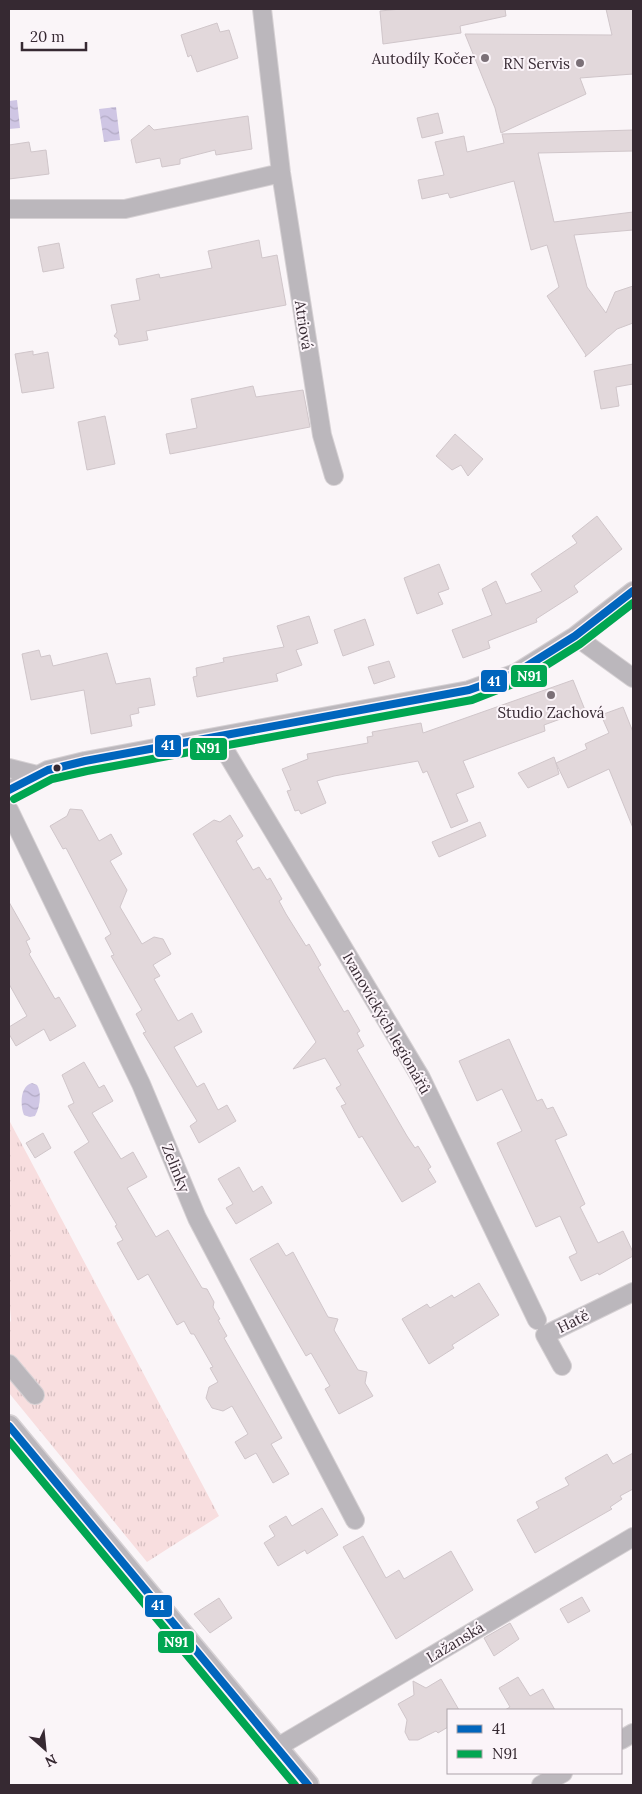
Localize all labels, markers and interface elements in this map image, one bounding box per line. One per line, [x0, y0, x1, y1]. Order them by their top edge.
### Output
scale bar [22, 20, 86, 52]
text: 20 m [30, 27, 65, 46]
place label: Autodíly Kočer [371, 49, 475, 68]
marker: Autodíly Kočer [479, 52, 491, 64]
place label: RN Servis [503, 54, 570, 73]
marker: RN Servis [574, 57, 586, 69]
street label: Atriová [291, 298, 317, 351]
line badge: N91 [510, 664, 548, 688]
text: N91 [517, 667, 542, 685]
line badge: 41 [480, 669, 508, 693]
text: 41 [487, 672, 501, 690]
marker: Studio Zachová [545, 689, 557, 701]
place label: Studio Zachová [498, 703, 605, 722]
line badge: 41 [154, 734, 182, 758]
text: 41 [161, 736, 175, 754]
line badge: N91 [189, 737, 228, 761]
text: N91 [196, 739, 221, 757]
unlabelled marker [52, 763, 62, 773]
street label: Ivanovických legionářů [339, 949, 435, 1097]
street label: Zelinky [158, 1141, 194, 1195]
street label: Hatě [554, 1305, 592, 1337]
line badge: 41 [144, 1594, 173, 1618]
text: 41 [151, 1596, 165, 1614]
street label: Lažanská [423, 1617, 488, 1667]
line badge: N91 [157, 1630, 195, 1654]
text: N91 [164, 1633, 189, 1651]
legend [447, 1709, 622, 1774]
text: 41 [492, 1719, 506, 1738]
north arrow [20, 1724, 70, 1774]
text: N91 [492, 1744, 518, 1763]
text: N [42, 1750, 60, 1771]

